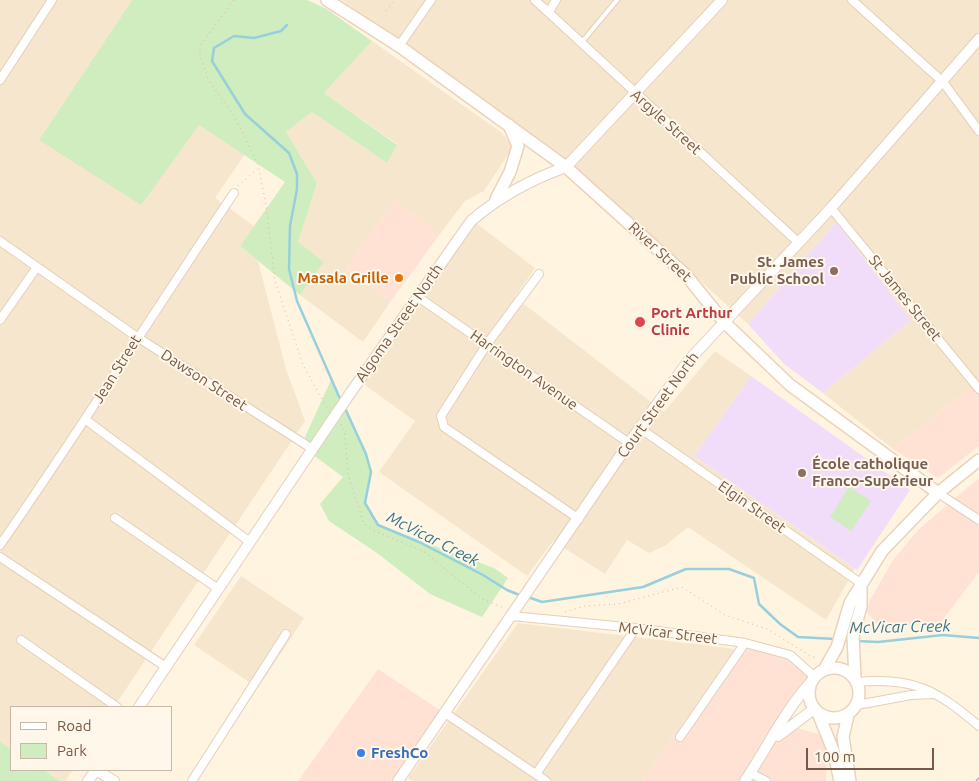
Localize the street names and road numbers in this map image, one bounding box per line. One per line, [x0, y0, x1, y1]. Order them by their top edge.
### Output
street label: Argyle Street [627, 86, 705, 158]
street label: River Street [625, 218, 695, 286]
street label: St James Street [865, 251, 945, 345]
street label: Algoma Street North [351, 260, 447, 386]
street label: Harrington Avenue [467, 326, 581, 414]
street label: Jean Street [89, 331, 145, 407]
street label: Dawson Street [158, 345, 250, 415]
street label: Court Street North [614, 349, 702, 461]
street label: Elgin Street [715, 477, 789, 537]
street label: McVicar Street [618, 618, 718, 648]

